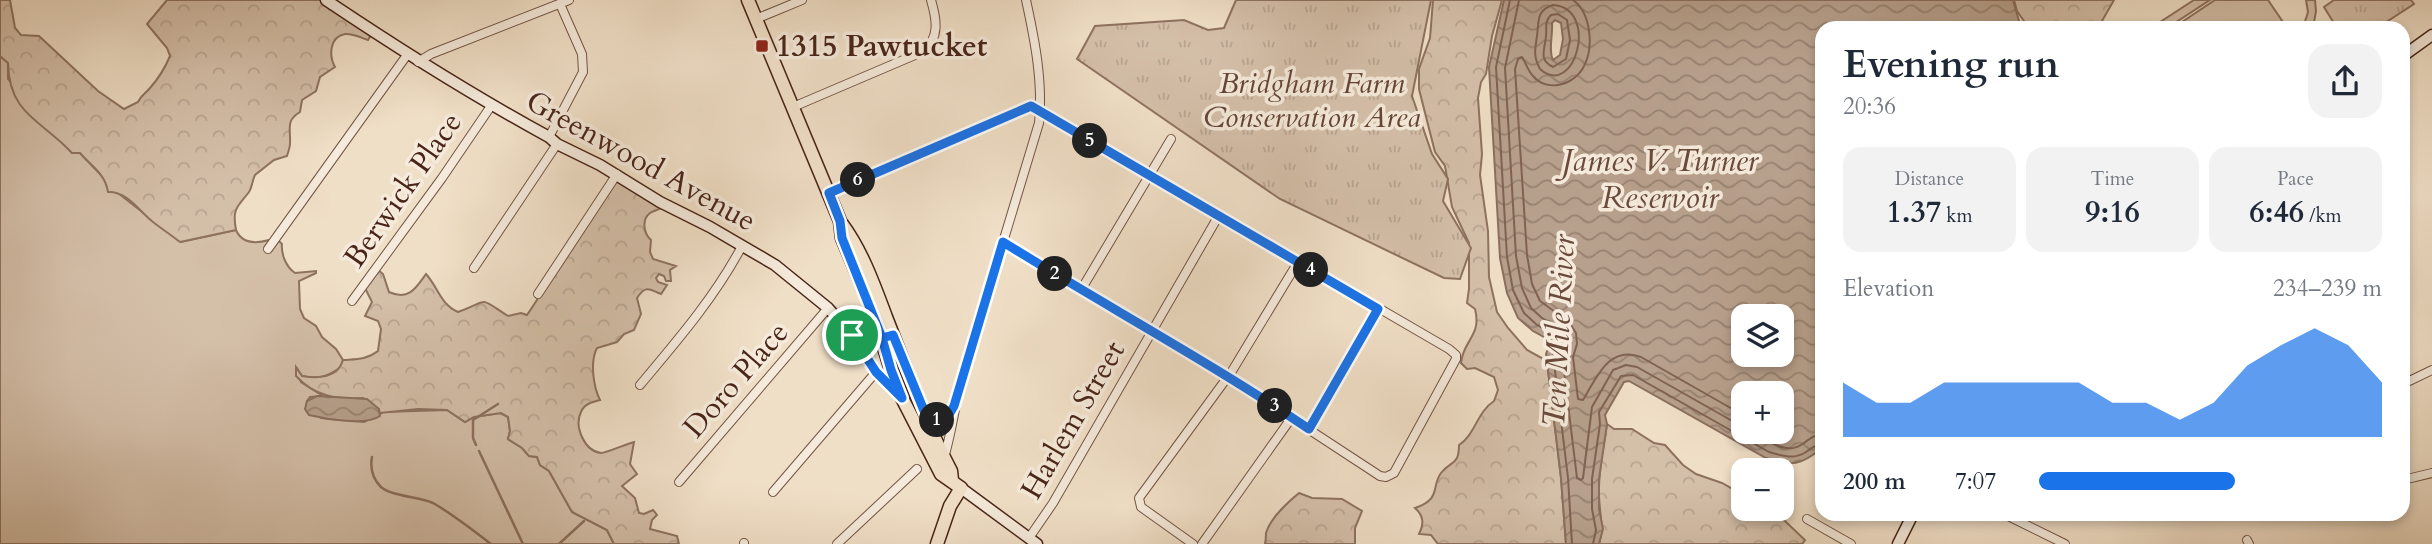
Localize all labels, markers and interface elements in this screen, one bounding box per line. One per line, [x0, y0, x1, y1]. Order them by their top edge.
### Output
place label: 1315 Pawtucket [776, 26, 988, 67]
marker: 1315 Pawtucket [754, 38, 770, 54]
text: Evening run [1843, 39, 2059, 91]
button: share [2308, 44, 2382, 118]
park label: Bridgham Farm Conservation Area [1203, 63, 1421, 138]
street label: Greenwood Avenue [519, 81, 763, 241]
text: 20:36 [1843, 91, 1896, 122]
street label: Berwick Place [334, 104, 472, 276]
pin: 5 [1072, 124, 1108, 158]
text: 5 [1085, 127, 1094, 153]
water label: James V. Turner Reservoir [1555, 139, 1760, 220]
pin: 6 [840, 162, 876, 198]
text: 6 [853, 166, 862, 192]
text: Distance [1895, 166, 1964, 192]
text: Time [2091, 166, 2134, 192]
text: Pace [2277, 166, 2314, 192]
text: 1.37 [1886, 192, 1941, 233]
text: 9:16 [2085, 192, 2140, 233]
text: 6:46 [2249, 192, 2304, 233]
text: km [1941, 203, 1973, 229]
text: /km [2304, 203, 2342, 229]
water label: Ten Mile River [1532, 232, 1586, 428]
pin: 4 [1294, 252, 1328, 288]
pin: 2 [1038, 256, 1072, 292]
text: 4 [1306, 256, 1315, 282]
text: 2 [1050, 260, 1059, 286]
text: Elevation [1843, 273, 1934, 304]
text: 234–239 m [2273, 273, 2382, 304]
map controls [1731, 304, 1794, 521]
button: layers [1731, 304, 1794, 367]
pin [822, 305, 882, 365]
street label: Doro Place [674, 313, 798, 447]
icon: arrive [833, 316, 871, 354]
street label: Harlem Street [1011, 333, 1135, 506]
button: + [1731, 381, 1794, 444]
pin: 3 [1258, 388, 1292, 424]
text: 3 [1270, 392, 1279, 418]
pin: 1 [920, 402, 954, 438]
text: 1 [932, 406, 941, 432]
button: − [1731, 458, 1794, 521]
text: 200 m [1843, 466, 1906, 497]
text: 7:07 [1955, 466, 1996, 497]

